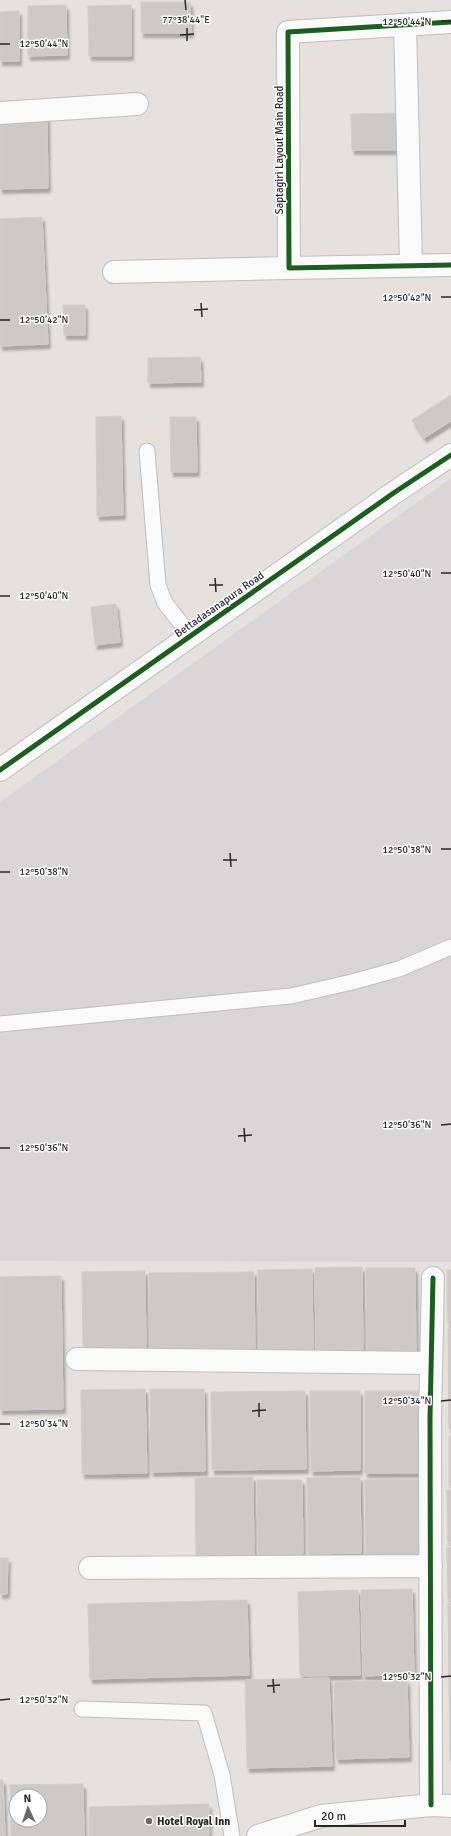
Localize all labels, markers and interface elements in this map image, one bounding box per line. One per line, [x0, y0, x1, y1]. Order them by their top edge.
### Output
text: 77°38'44"E [162, 14, 210, 26]
text: 12°50'44"N [383, 16, 431, 28]
text: 12°50'44"N [20, 38, 68, 50]
street label: Saptagiri Layout Main Road [273, 85, 286, 214]
text: 12°50'42"N [383, 292, 431, 304]
text: 12°50'42"N [20, 314, 68, 326]
text: 12°50'40"N [383, 568, 431, 580]
street label: Bettadasanapura Road [172, 569, 267, 640]
text: 12°50'40"N [20, 590, 68, 602]
text: 12°50'38"N [383, 844, 431, 856]
text: 12°50'38"N [20, 866, 68, 878]
text: 12°50'36"N [383, 1119, 431, 1131]
text: 12°50'36"N [20, 1142, 68, 1154]
text: 12°50'34"N [383, 1395, 431, 1407]
text: 12°50'34"N [20, 1418, 68, 1430]
text: 12°50'32"N [383, 1671, 431, 1683]
text: 12°50'32"N [20, 1694, 68, 1706]
north arrow [8, 1788, 48, 1828]
text: N [23, 1792, 32, 1805]
scale bar [315, 1802, 405, 1828]
text: 20 m [321, 1809, 346, 1824]
place label: Hotel Royal Inn [157, 1815, 230, 1828]
marker: Hotel Royal Inn [144, 1816, 154, 1826]

